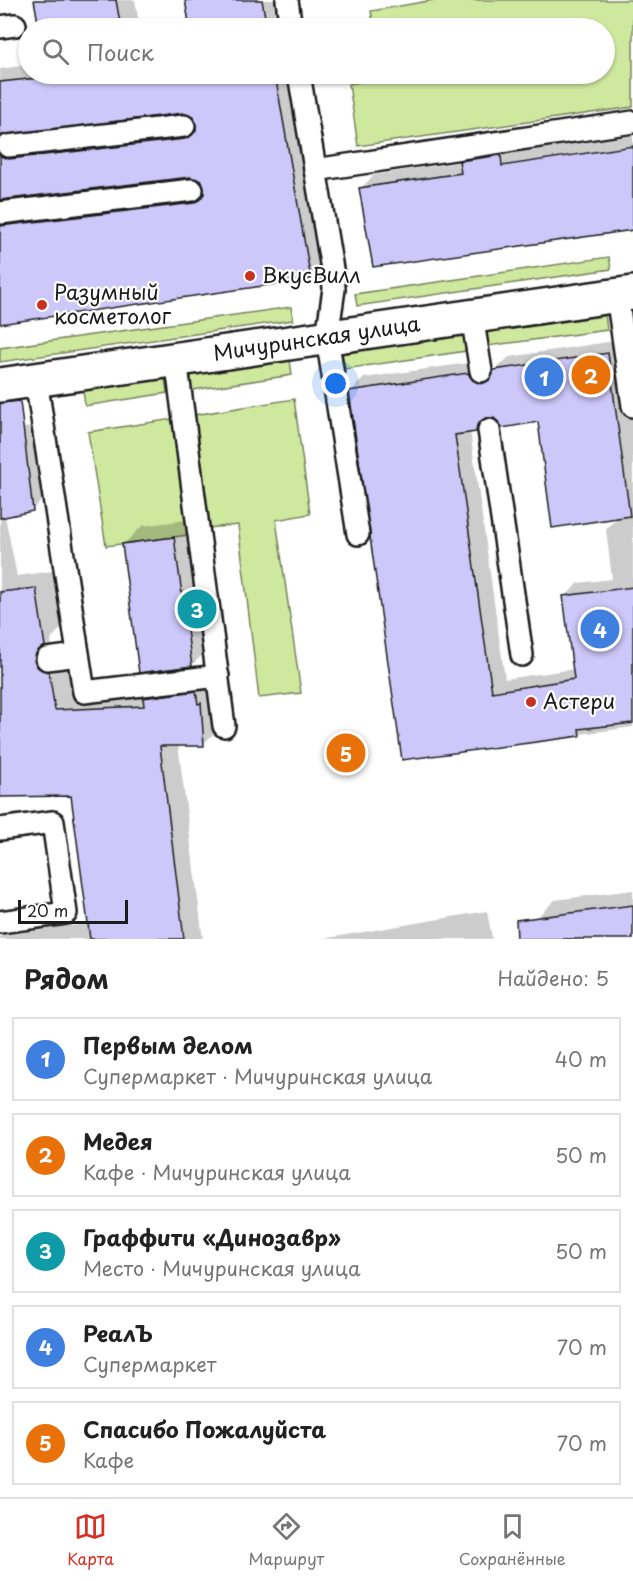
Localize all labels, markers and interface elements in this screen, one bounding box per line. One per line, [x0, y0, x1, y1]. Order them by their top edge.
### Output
search box [18, 18, 615, 84]
icon: search [39, 35, 72, 68]
text: Поиск [87, 35, 154, 68]
place label: ВкусВилл [262, 258, 361, 290]
marker: ВкусВилл [243, 269, 257, 283]
place label: Разумный косметолог [54, 275, 172, 331]
marker: Разумный косметолог [35, 298, 49, 312]
street label: Мичуринская улица [211, 306, 423, 368]
pin: 2 [572, 352, 610, 398]
pin: 1 [524, 354, 564, 400]
your location [321, 369, 350, 398]
pin: 3 [178, 586, 216, 632]
pin: 4 [580, 606, 620, 652]
place label: Астери [543, 684, 615, 716]
marker: Астери [524, 695, 538, 709]
pin: 5 [326, 730, 366, 776]
scale bar [18, 897, 128, 924]
text: 20 m [27, 898, 68, 922]
text: Рядом [24, 959, 109, 998]
text: Найдено: 5 [498, 963, 609, 993]
text: Первым делом [83, 1028, 253, 1061]
text: 1 [41, 1044, 50, 1074]
text: 40 m [555, 1044, 607, 1074]
text: Супермаркет · Мичуринская улица [83, 1061, 432, 1091]
text: Медея [83, 1124, 153, 1157]
text: 2 [38, 1140, 53, 1170]
text: 50 m [555, 1140, 607, 1170]
text: Кафе · Мичуринская улица [83, 1157, 351, 1187]
text: Граффити «Динозавр» [83, 1220, 341, 1253]
text: 3 [39, 1236, 52, 1266]
text: 50 m [555, 1236, 607, 1266]
text: Место · Мичуринская улица [83, 1253, 361, 1283]
text: РеалЪ [83, 1316, 153, 1349]
text: 4 [39, 1332, 52, 1362]
text: 70 m [557, 1332, 607, 1362]
text: Супермаркет [83, 1349, 216, 1379]
text: Спасибо Пожалуйста [83, 1412, 326, 1445]
text: 5 [39, 1428, 52, 1458]
text: 70 m [557, 1428, 607, 1458]
text: Кафе [83, 1445, 134, 1475]
tab: Карта [67, 1510, 114, 1570]
tab: Маршрут [249, 1510, 324, 1570]
tab: Сохранённые [459, 1510, 566, 1570]

